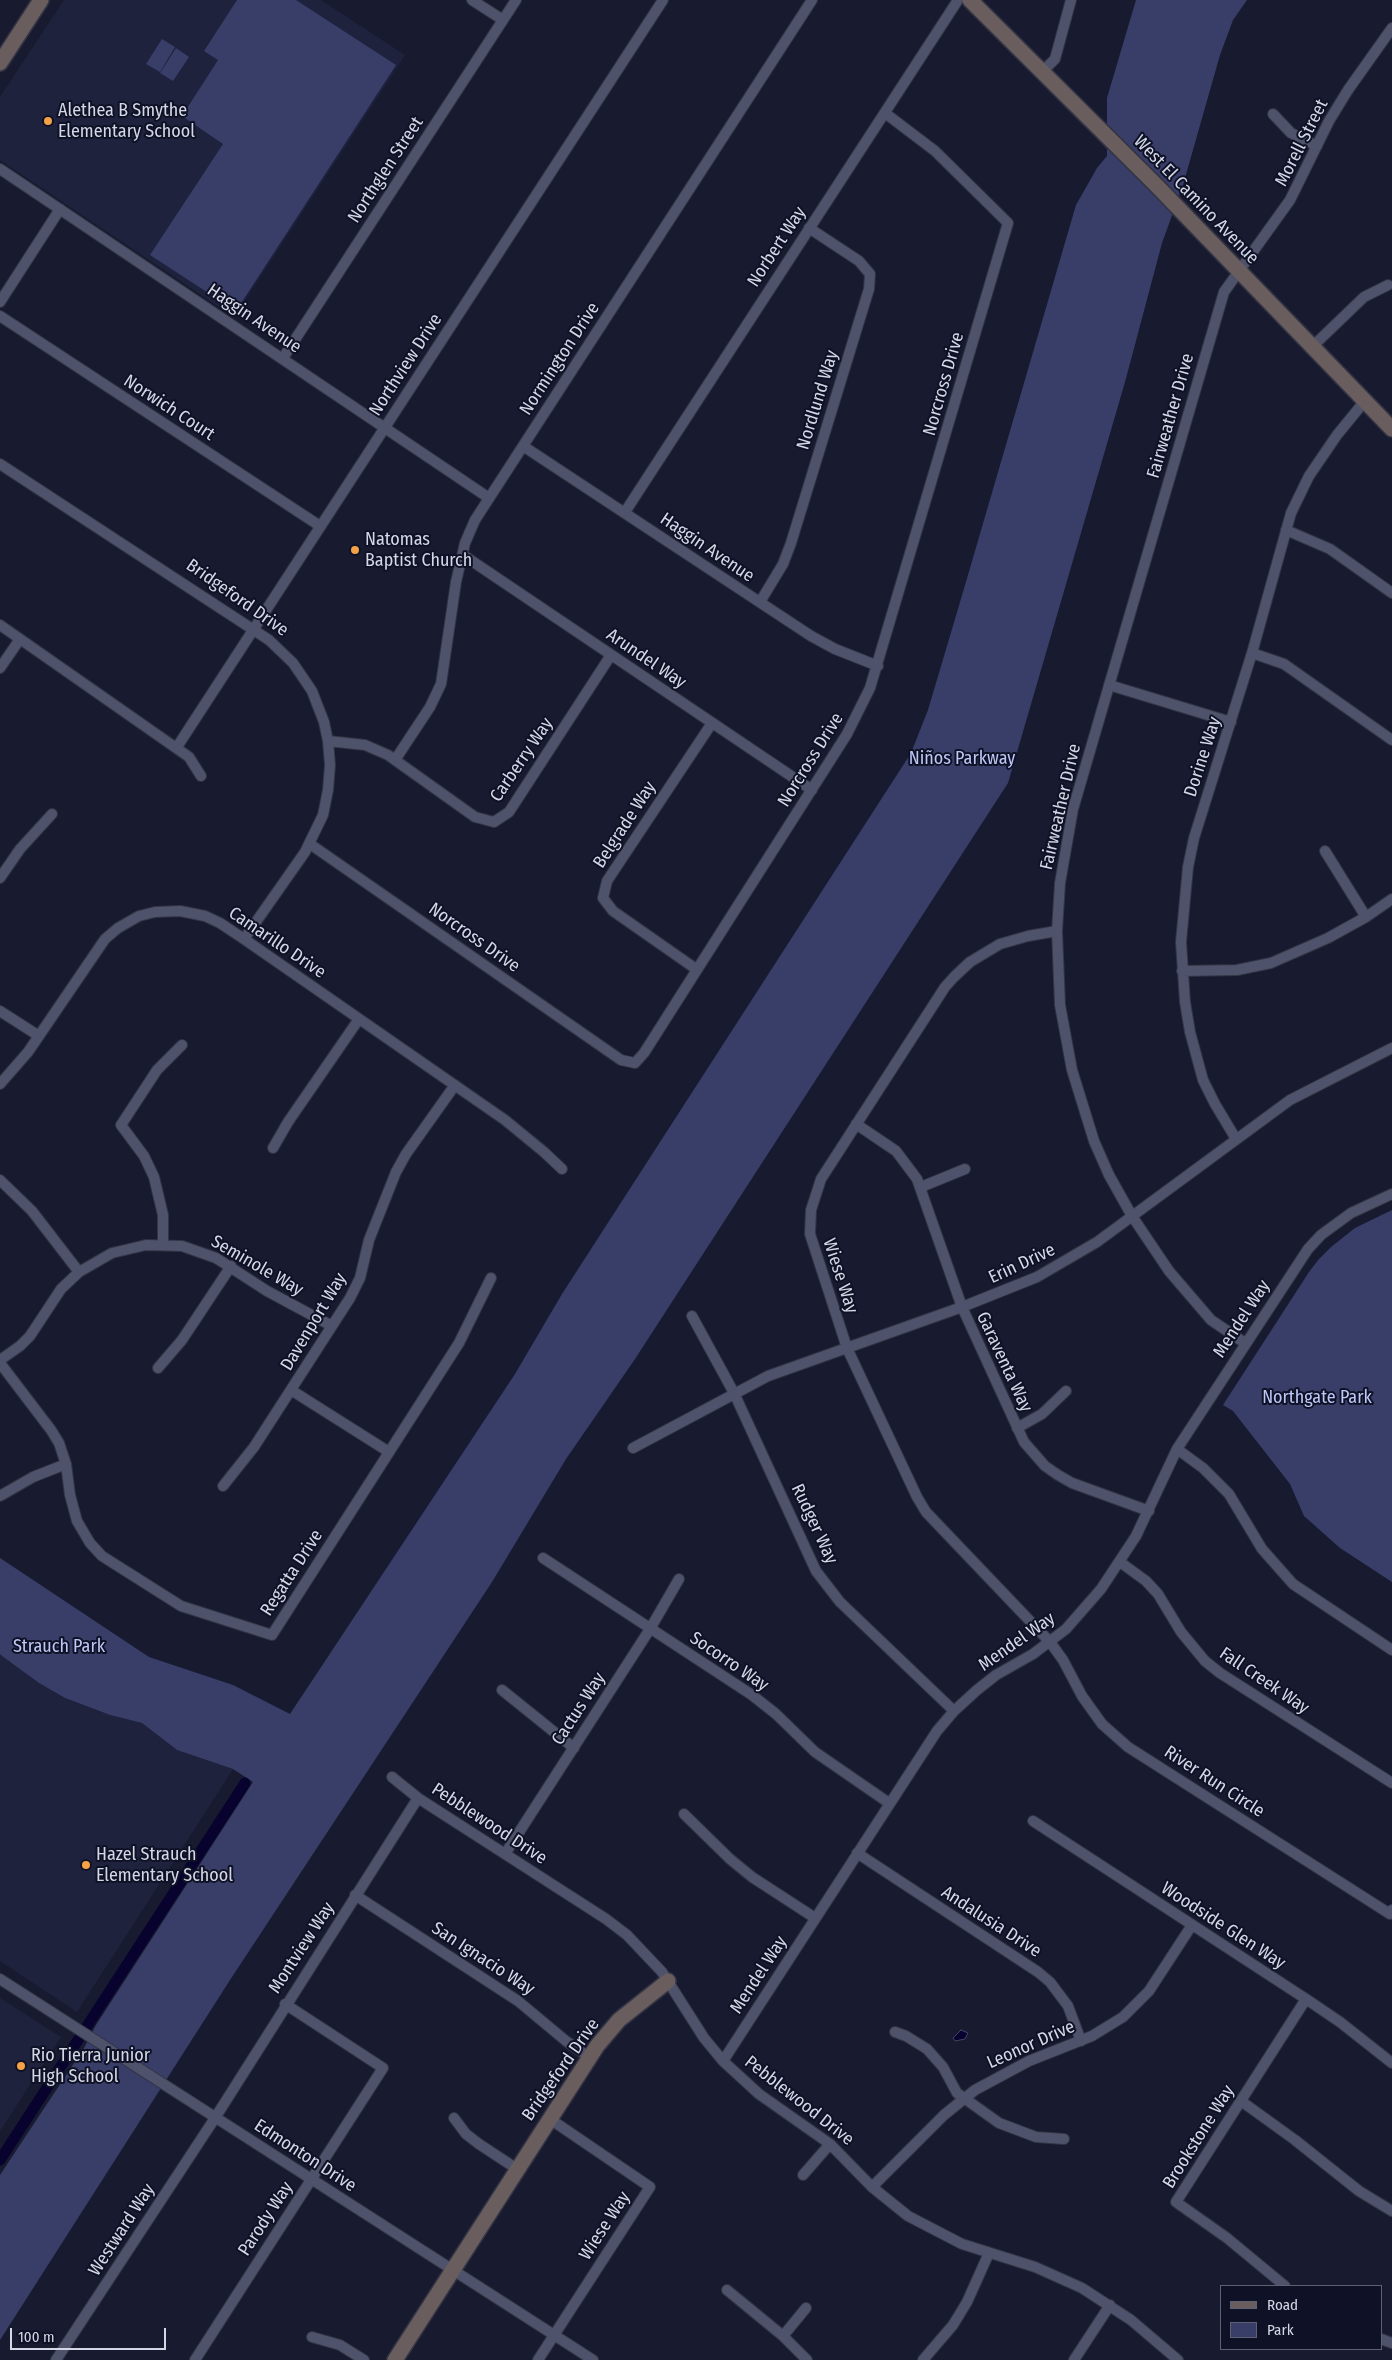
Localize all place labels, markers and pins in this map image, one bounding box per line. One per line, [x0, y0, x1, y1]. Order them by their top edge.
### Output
place label: Alethea B Smythe Elementary School [58, 100, 195, 142]
marker: Alethea B Smythe Elementary School [42, 115, 54, 127]
place label: Natomas Baptist Church [365, 529, 472, 572]
marker: Natomas Baptist Church [349, 544, 361, 556]
place label: Hazel Strauch Elementary School [96, 1844, 233, 1886]
marker: Hazel Strauch Elementary School [80, 1859, 92, 1871]
place label: Rio Tierra Junior High School [31, 2045, 150, 2088]
marker: Rio Tierra Junior High School [15, 2060, 27, 2072]

